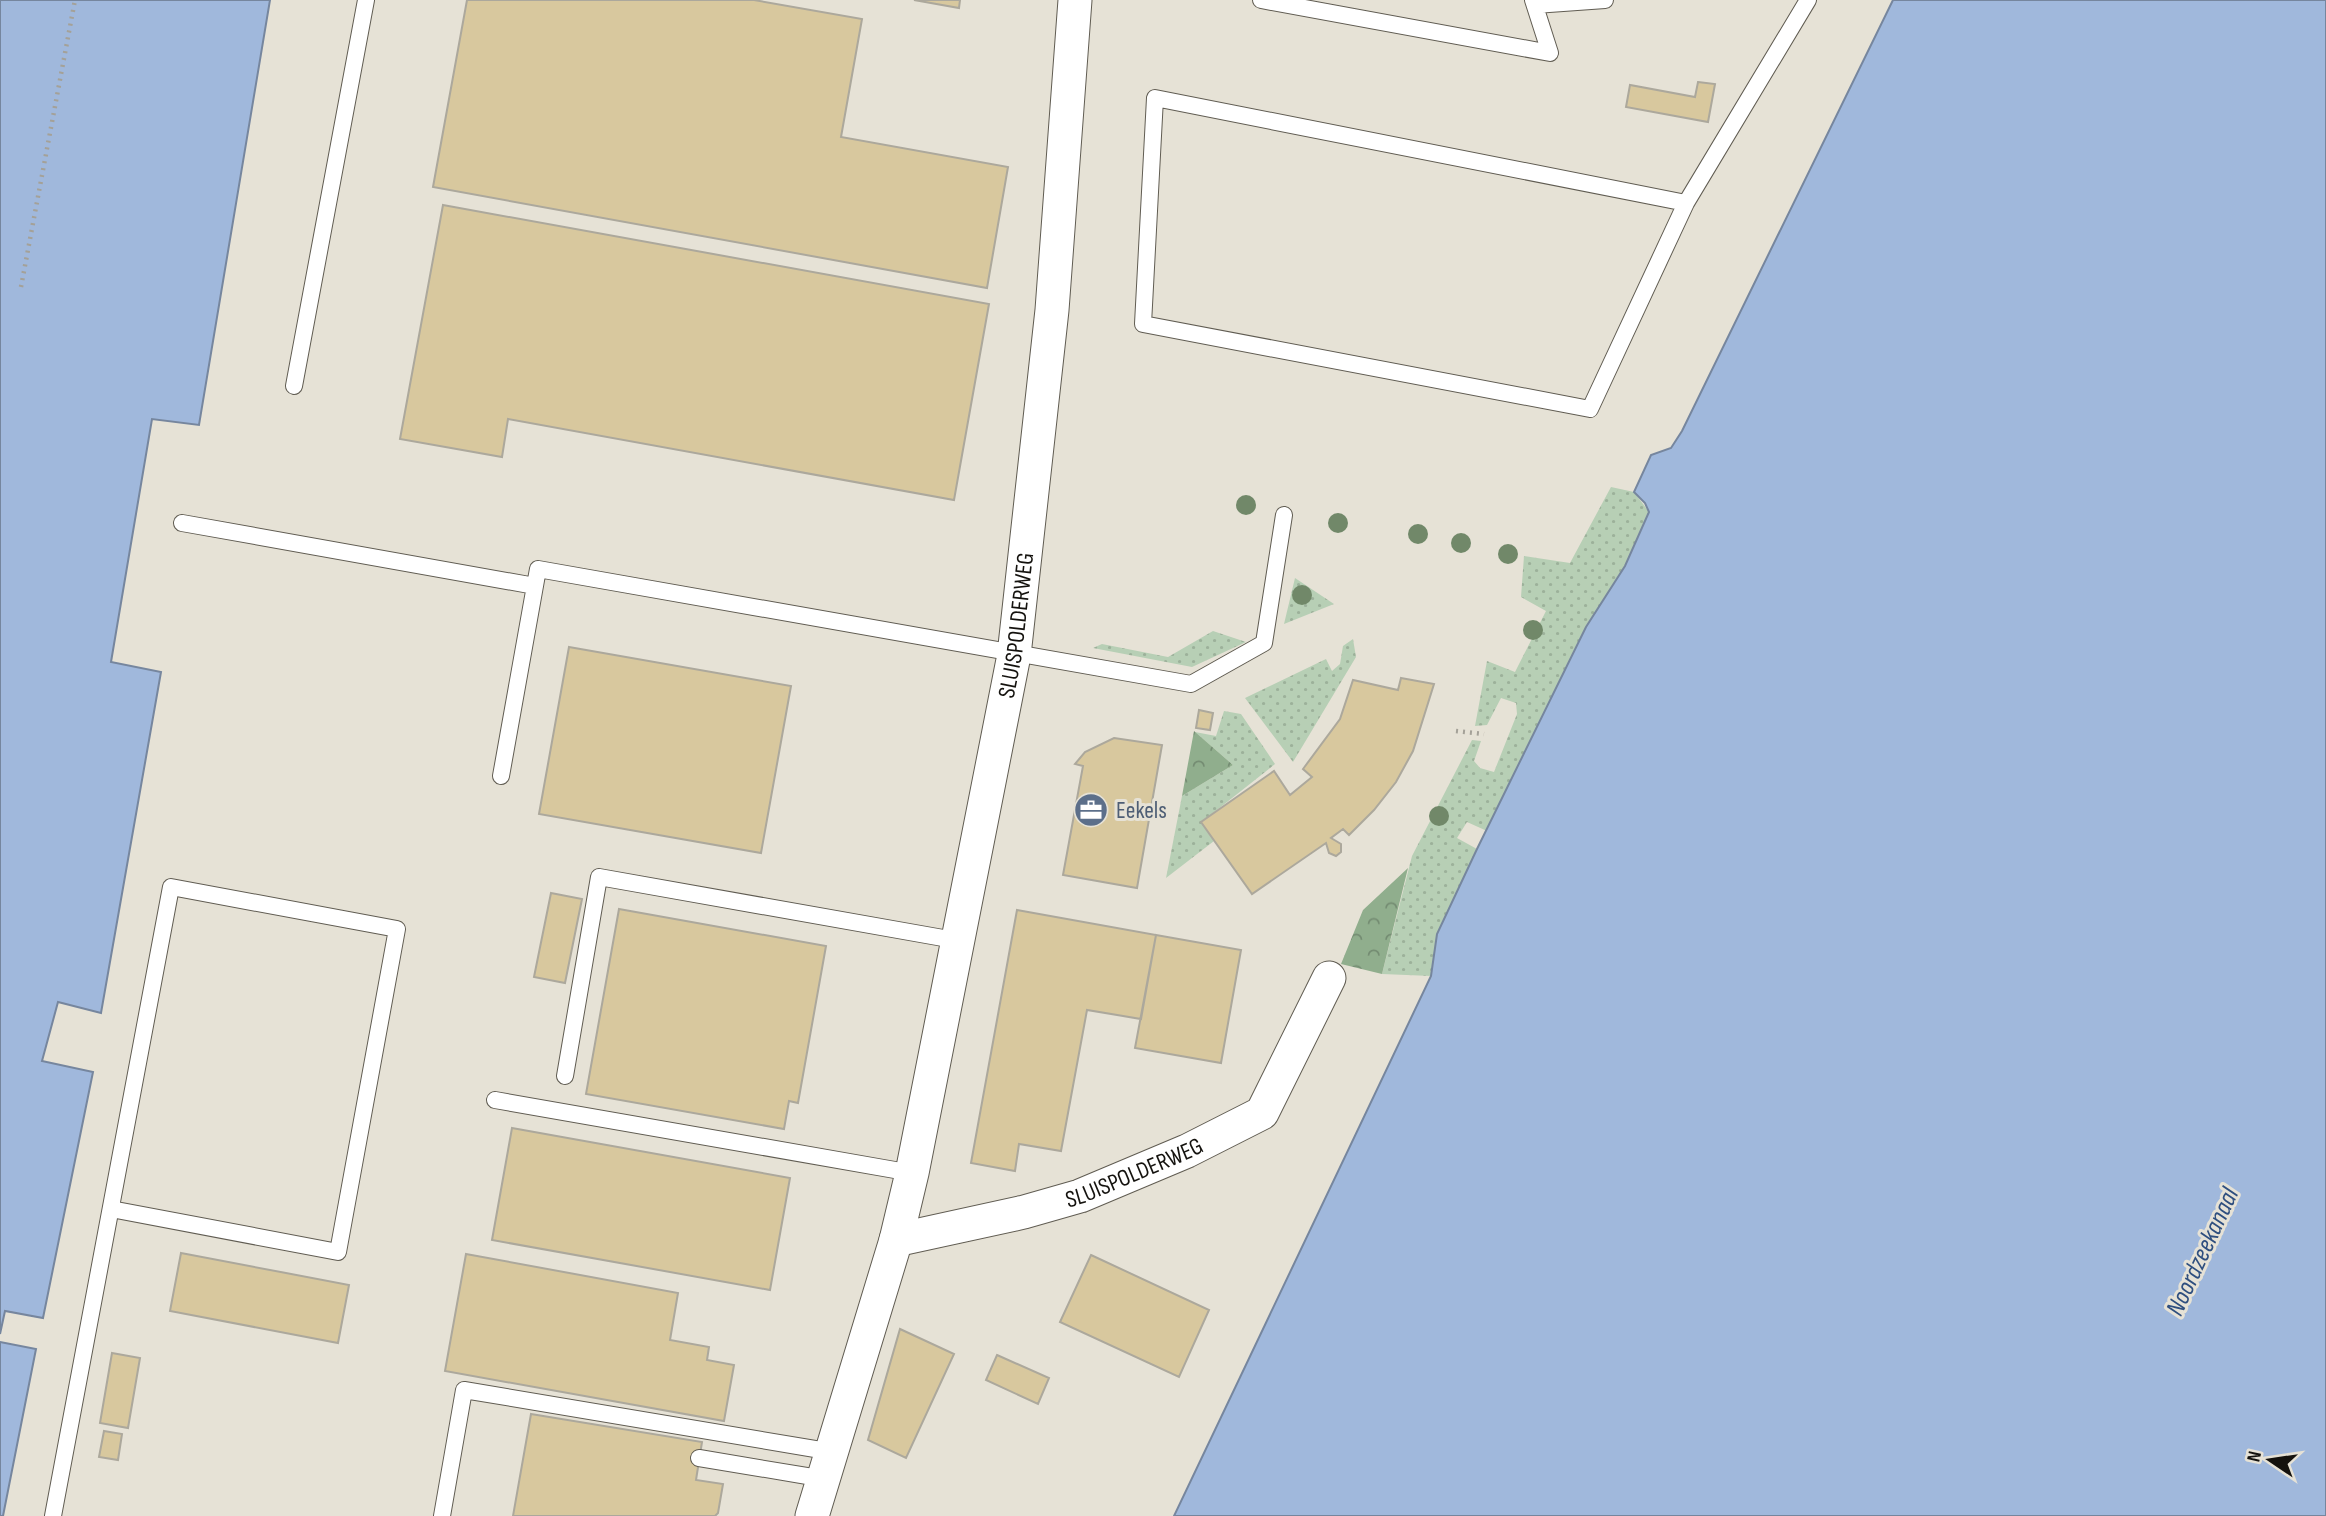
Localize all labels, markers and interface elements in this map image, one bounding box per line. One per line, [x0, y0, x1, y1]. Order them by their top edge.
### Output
street label: SLUISPOLDERWEG [991, 551, 1040, 701]
office icon: Eekels [1072, 791, 1110, 829]
place label: Eekels [1116, 796, 1167, 825]
street label: SLUISPOLDERWEG [1062, 1131, 1208, 1214]
water label: Noordzeekanaal [2160, 1182, 2247, 1321]
north arrow [2235, 1425, 2305, 1495]
text: N [2243, 1449, 2267, 1464]

